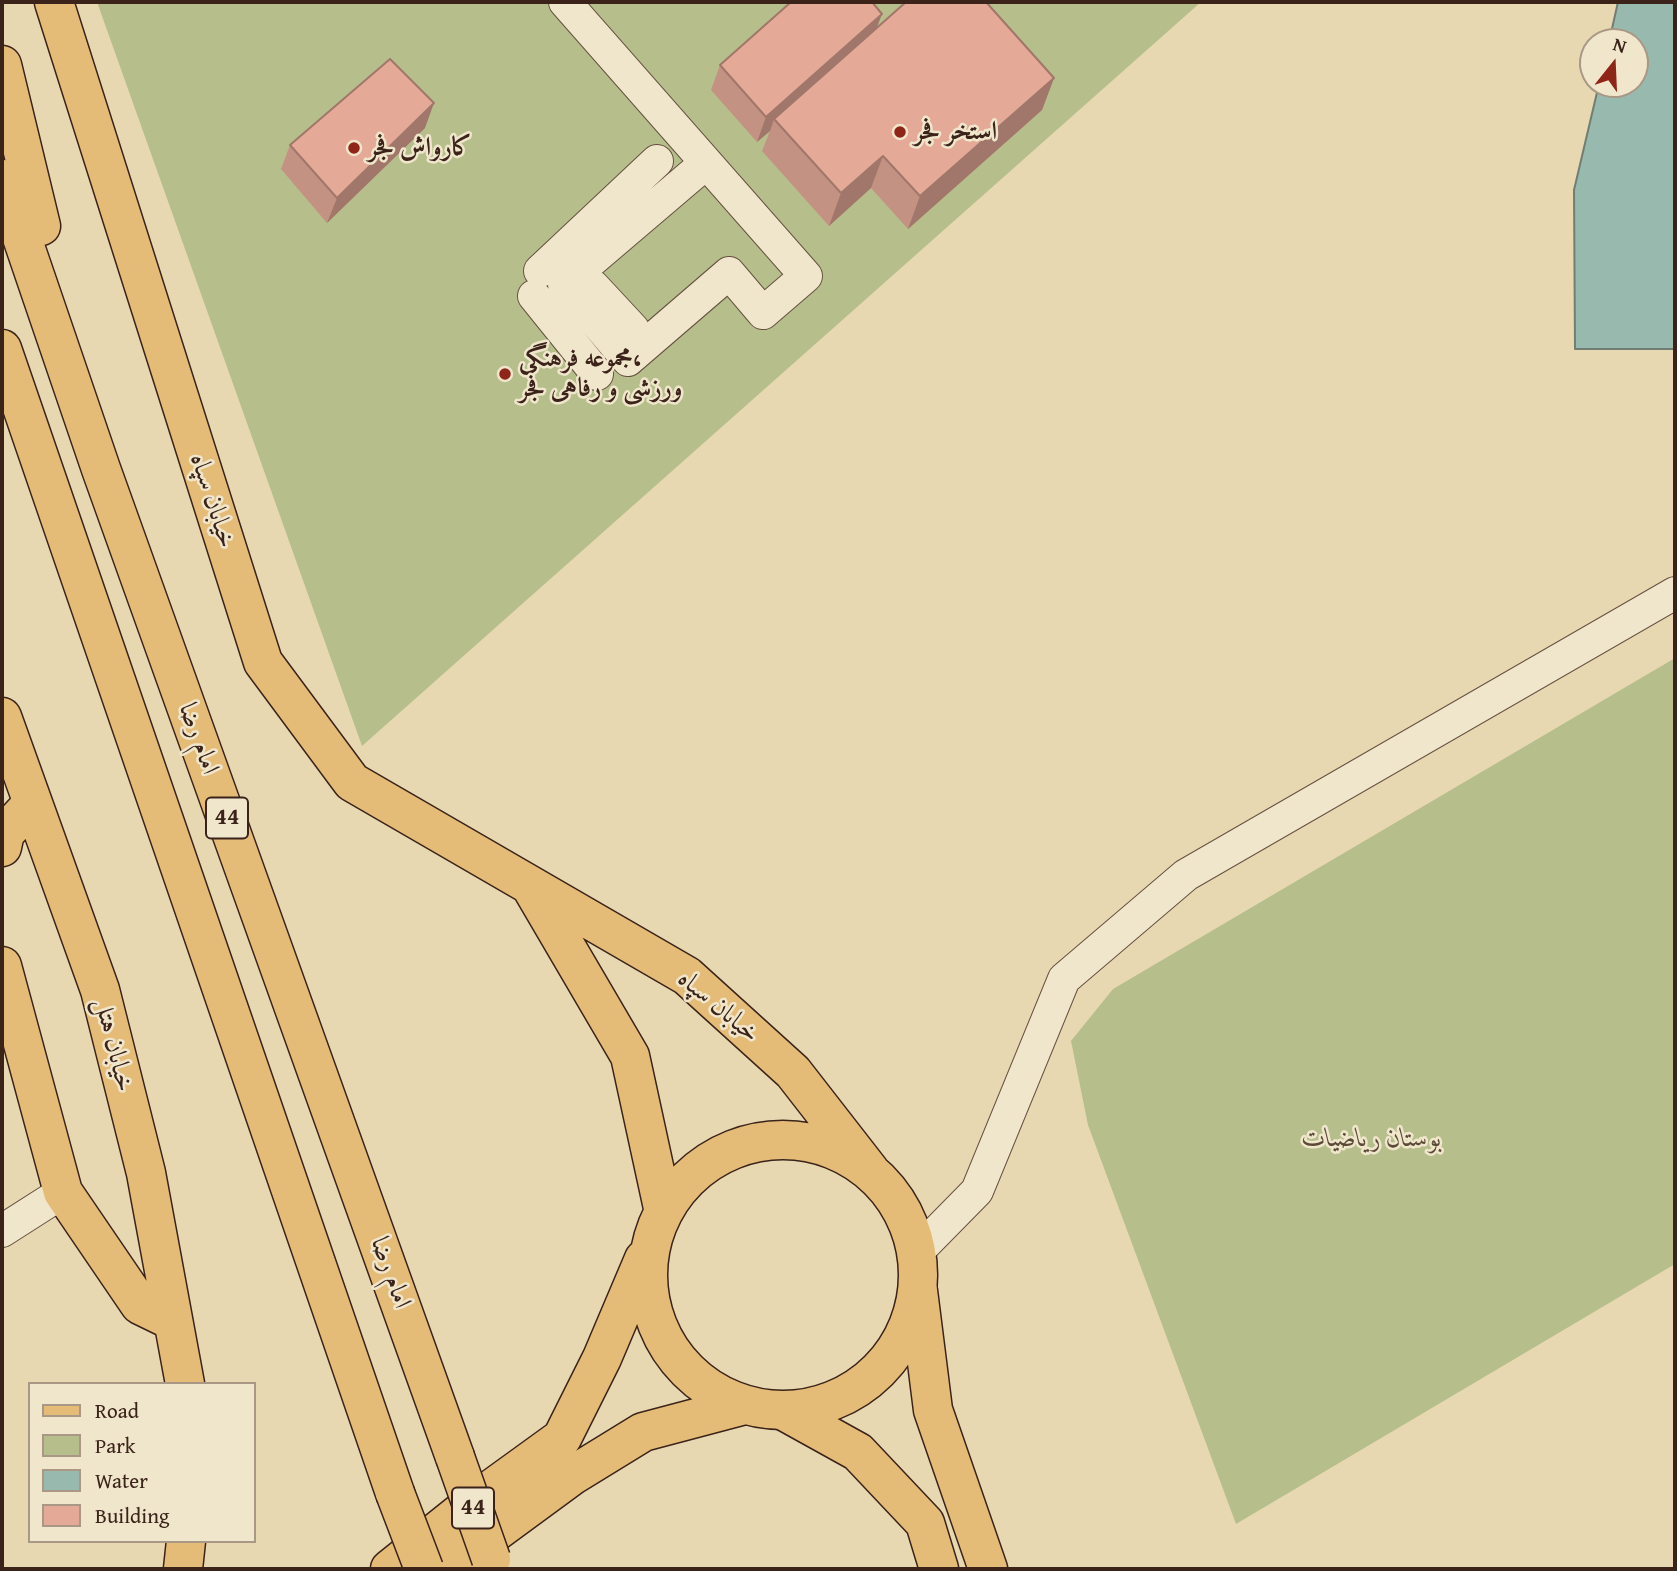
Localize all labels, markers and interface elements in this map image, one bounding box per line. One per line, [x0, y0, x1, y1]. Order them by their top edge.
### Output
north arrow [1579, 28, 1649, 98]
text: N [1609, 30, 1630, 60]
place label: استخر فجر [914, 116, 997, 148]
marker: استخر فجر [892, 124, 908, 140]
place label: کارواش فجر [368, 132, 472, 164]
marker: کارواش فجر [346, 140, 362, 156]
place label: مجموعه فرهنگی، ورزشی و رفاهی فجر [519, 343, 682, 404]
marker: مجموعه فرهنگی، ورزشی و رفاهی فجر [497, 366, 513, 382]
street label: خیابان سپاه [182, 450, 242, 552]
street label: امام رضا [171, 699, 225, 779]
road number: 44 [206, 798, 248, 838]
street label: خیابان سپاه [671, 964, 765, 1050]
street label: خیابان هتل [86, 995, 140, 1095]
park label: بوستان ریاضیات [1302, 1123, 1442, 1155]
street label: امام رضا [363, 1233, 417, 1313]
legend [28, 1382, 256, 1543]
text: Road [95, 1395, 139, 1426]
text: Park [95, 1430, 136, 1461]
text: Water [95, 1465, 148, 1496]
road number: 44 [452, 1488, 494, 1528]
text: Building [95, 1500, 169, 1531]

